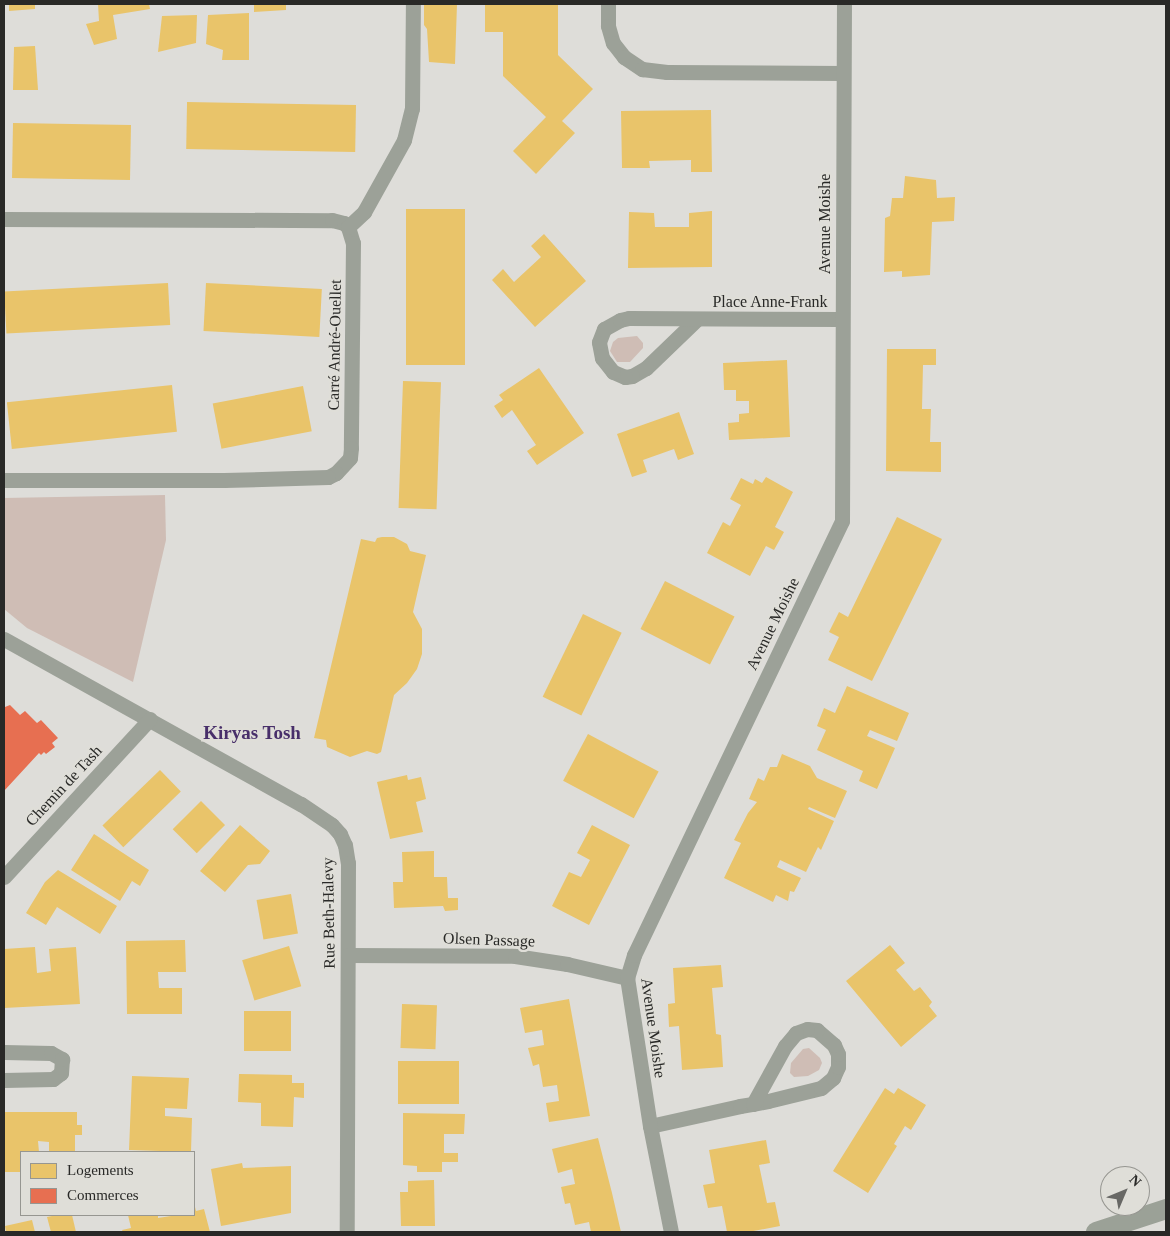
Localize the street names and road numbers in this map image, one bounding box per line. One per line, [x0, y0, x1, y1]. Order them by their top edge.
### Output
street label: Avenue Moishe [815, 174, 835, 274]
street label: Carré André-Ouellet [324, 279, 346, 411]
street label: Place Anne-Frank [712, 292, 828, 312]
street label: Avenue Moishe [742, 575, 804, 673]
street label: Chemin de Tash [22, 742, 106, 830]
street label: Rue Beth-Halevy [318, 857, 340, 969]
street label: Olsen Passage [443, 929, 535, 951]
street label: Avenue Moishe [636, 977, 670, 1079]

